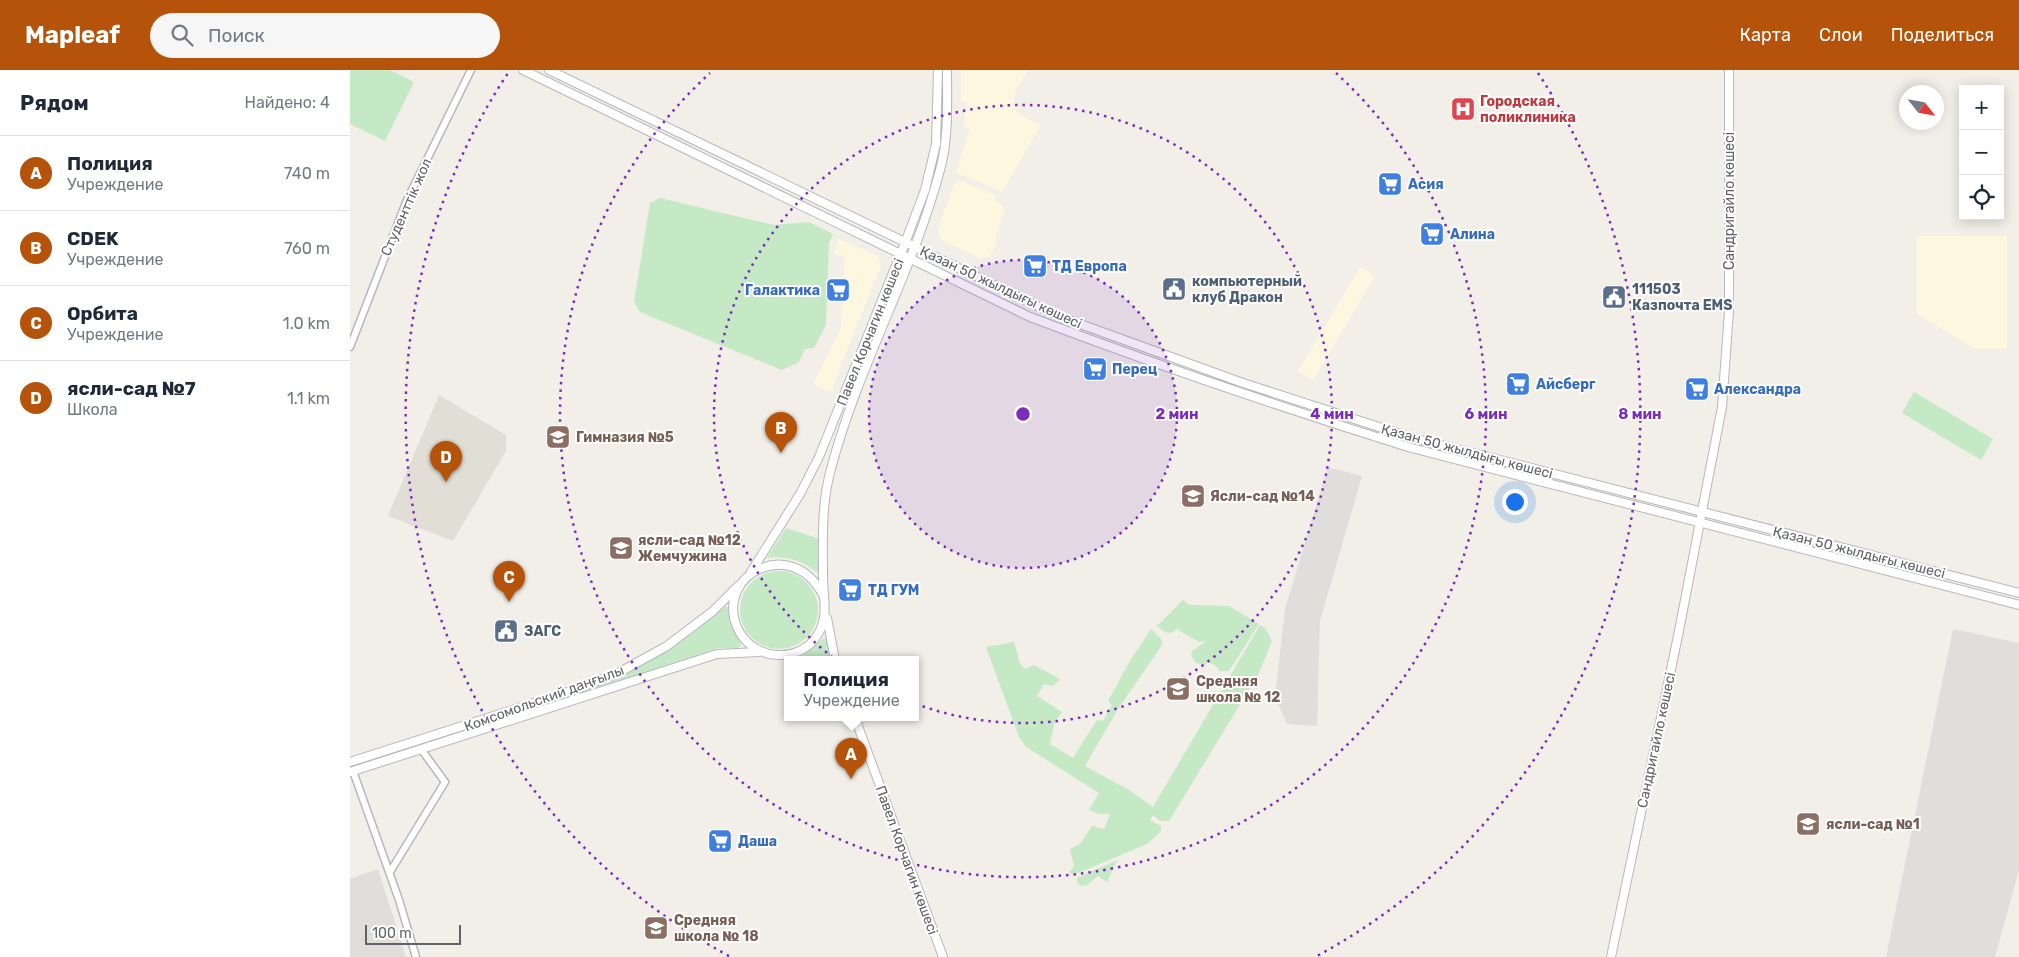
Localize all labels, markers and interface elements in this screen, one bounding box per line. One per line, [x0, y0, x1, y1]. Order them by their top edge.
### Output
search box [150, 13, 500, 58]
text: Mapleaf [25, 21, 120, 49]
icon: search [168, 21, 196, 49]
text: Поиск [208, 24, 265, 47]
text: Карта [1740, 24, 1791, 46]
text: Слои [1819, 24, 1863, 46]
text: Поделиться [1891, 24, 1994, 46]
north arrow [1899, 85, 1944, 130]
map controls [1959, 85, 2004, 220]
button: + [1959, 85, 2004, 130]
text: Рядом [20, 90, 89, 115]
text: Найдено: 4 [245, 93, 330, 112]
place label: Городская поликлиника [1480, 93, 1576, 126]
hospital icon: Городская поликлиника [1450, 96, 1476, 122]
button: − [1959, 130, 2004, 175]
street label: Сандригайло көшесі [1721, 132, 1738, 270]
text: Полиция [67, 152, 153, 175]
street label: Студенттік жол [377, 156, 436, 259]
text: A [30, 164, 42, 183]
text: 740 m [284, 164, 330, 183]
supermarket icon: Асия [1377, 171, 1403, 197]
text: Учреждение [67, 175, 164, 194]
button: locate [1959, 175, 2004, 220]
place label: Асия [1408, 176, 1444, 193]
supermarket icon: Алина [1419, 221, 1445, 247]
place label: Алина [1450, 226, 1495, 243]
text: CDEK [67, 227, 119, 250]
text: B [30, 239, 42, 258]
text: 760 m [284, 239, 330, 258]
street label: Қазан 50 жылдығы көшесі [917, 242, 1085, 333]
text: Учреждение [67, 250, 164, 269]
supermarket icon: ТД Европа [1022, 253, 1048, 279]
street label: Павел Корчагин көшесі [833, 256, 908, 408]
place label: ТД Европа [1052, 258, 1127, 275]
place label: компьютерный клуб Дракон [1192, 273, 1302, 306]
public building icon: компьютерный клуб Дракон [1161, 276, 1187, 302]
supermarket icon: Галактика [825, 277, 851, 303]
place label: 111503 Казпочта EMS [1632, 281, 1732, 314]
place label: Галактика [745, 282, 820, 299]
public building icon: 111503 Казпочта EMS [1601, 284, 1627, 310]
text: Орбита [67, 302, 138, 325]
text: C [30, 314, 42, 333]
text: 1.0 km [283, 314, 330, 333]
text: Учреждение [67, 325, 164, 344]
supermarket icon: Перец [1082, 356, 1108, 382]
place label: Перец [1112, 361, 1157, 378]
supermarket icon: Айсберг [1505, 371, 1531, 397]
place label: Айсберг [1536, 376, 1596, 393]
supermarket icon: Александра [1684, 376, 1710, 402]
text: ясли-сад №7 [67, 377, 196, 400]
place label: Александра [1714, 381, 1801, 398]
text: D [30, 389, 42, 408]
text: 1.1 km [287, 389, 330, 408]
text: Школа [67, 400, 118, 419]
centre of rings [1014, 405, 1032, 423]
text: 2 мин [1156, 405, 1198, 423]
text: 4 мин [1310, 405, 1354, 423]
text: 6 мин [1465, 405, 1507, 423]
text: 8 мин [1618, 405, 1662, 423]
pin: B [765, 412, 797, 453]
street label: Қазан 50 жылдығы көшесі [1379, 420, 1555, 483]
school or university icon: Гимназия №5 [545, 424, 571, 450]
place label: Гимназия №5 [576, 429, 674, 446]
pin: D [430, 441, 462, 482]
school or university icon: Ясли-сад №14 [1180, 483, 1206, 509]
place label: Ясли-сад №14 [1210, 488, 1315, 505]
your location [1502, 489, 1528, 515]
street label: Қазан 50 жылдығы көшесі [1771, 523, 1947, 582]
place label: ясли-сад №12 Жемчужина [638, 532, 741, 565]
school or university icon: ясли-сад №12 Жемчужина [608, 535, 634, 561]
pin: C [493, 561, 525, 602]
supermarket icon: ТД ГУМ [837, 577, 863, 603]
place label: ТД ГУМ [868, 582, 919, 599]
public building icon: ЗАГС [493, 618, 519, 644]
place label: ЗАГС [524, 623, 561, 640]
popup [784, 656, 919, 721]
street label: Комсомольский даңғылы [462, 662, 626, 735]
text: Полиция [803, 668, 889, 691]
street label: Сандригайло көшесі [1634, 671, 1679, 809]
place label: Средняя школа № 12 [1196, 673, 1280, 706]
school or university icon: Средняя школа № 12 [1165, 676, 1191, 702]
text: Учреждение [803, 691, 900, 710]
pin: A [835, 738, 867, 779]
street label: Павел Корчагин көшесі [872, 783, 941, 937]
school or university icon: ясли-сад №1 [1795, 811, 1821, 837]
place label: ясли-сад №1 [1826, 816, 1920, 833]
supermarket icon: Даша [707, 828, 733, 854]
place label: Даша [738, 833, 777, 850]
place label: Средняя школа № 18 [674, 912, 759, 945]
school or university icon: Средняя школа № 18 [643, 915, 669, 941]
scale bar [365, 922, 461, 945]
text: 100 m [372, 925, 412, 942]

